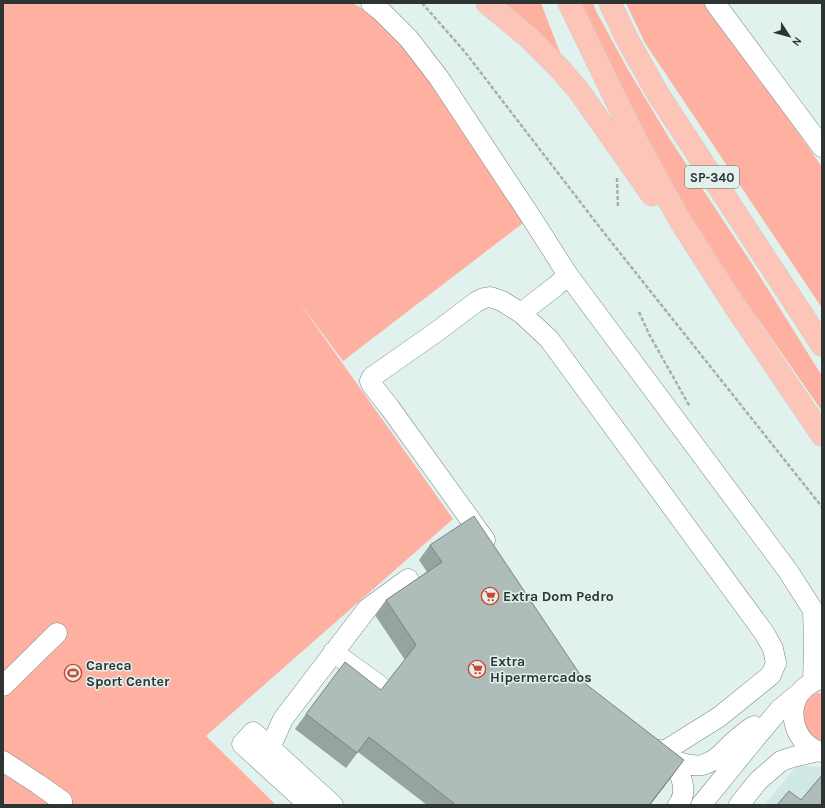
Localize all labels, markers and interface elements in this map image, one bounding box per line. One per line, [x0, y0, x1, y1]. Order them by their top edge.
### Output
north arrow [769, 16, 809, 56]
text: N [789, 35, 804, 49]
road number: SP-340 [685, 166, 739, 188]
supermarket icon: Extra Dom Pedro [480, 586, 500, 606]
place label: Extra Dom Pedro [503, 588, 614, 605]
place label: Extra Hipermercados [490, 653, 592, 686]
place label: Careca Sport Center [86, 657, 170, 690]
supermarket icon: Extra Hipermercados [467, 659, 487, 679]
sports icon: Careca Sport Center [63, 663, 83, 683]

